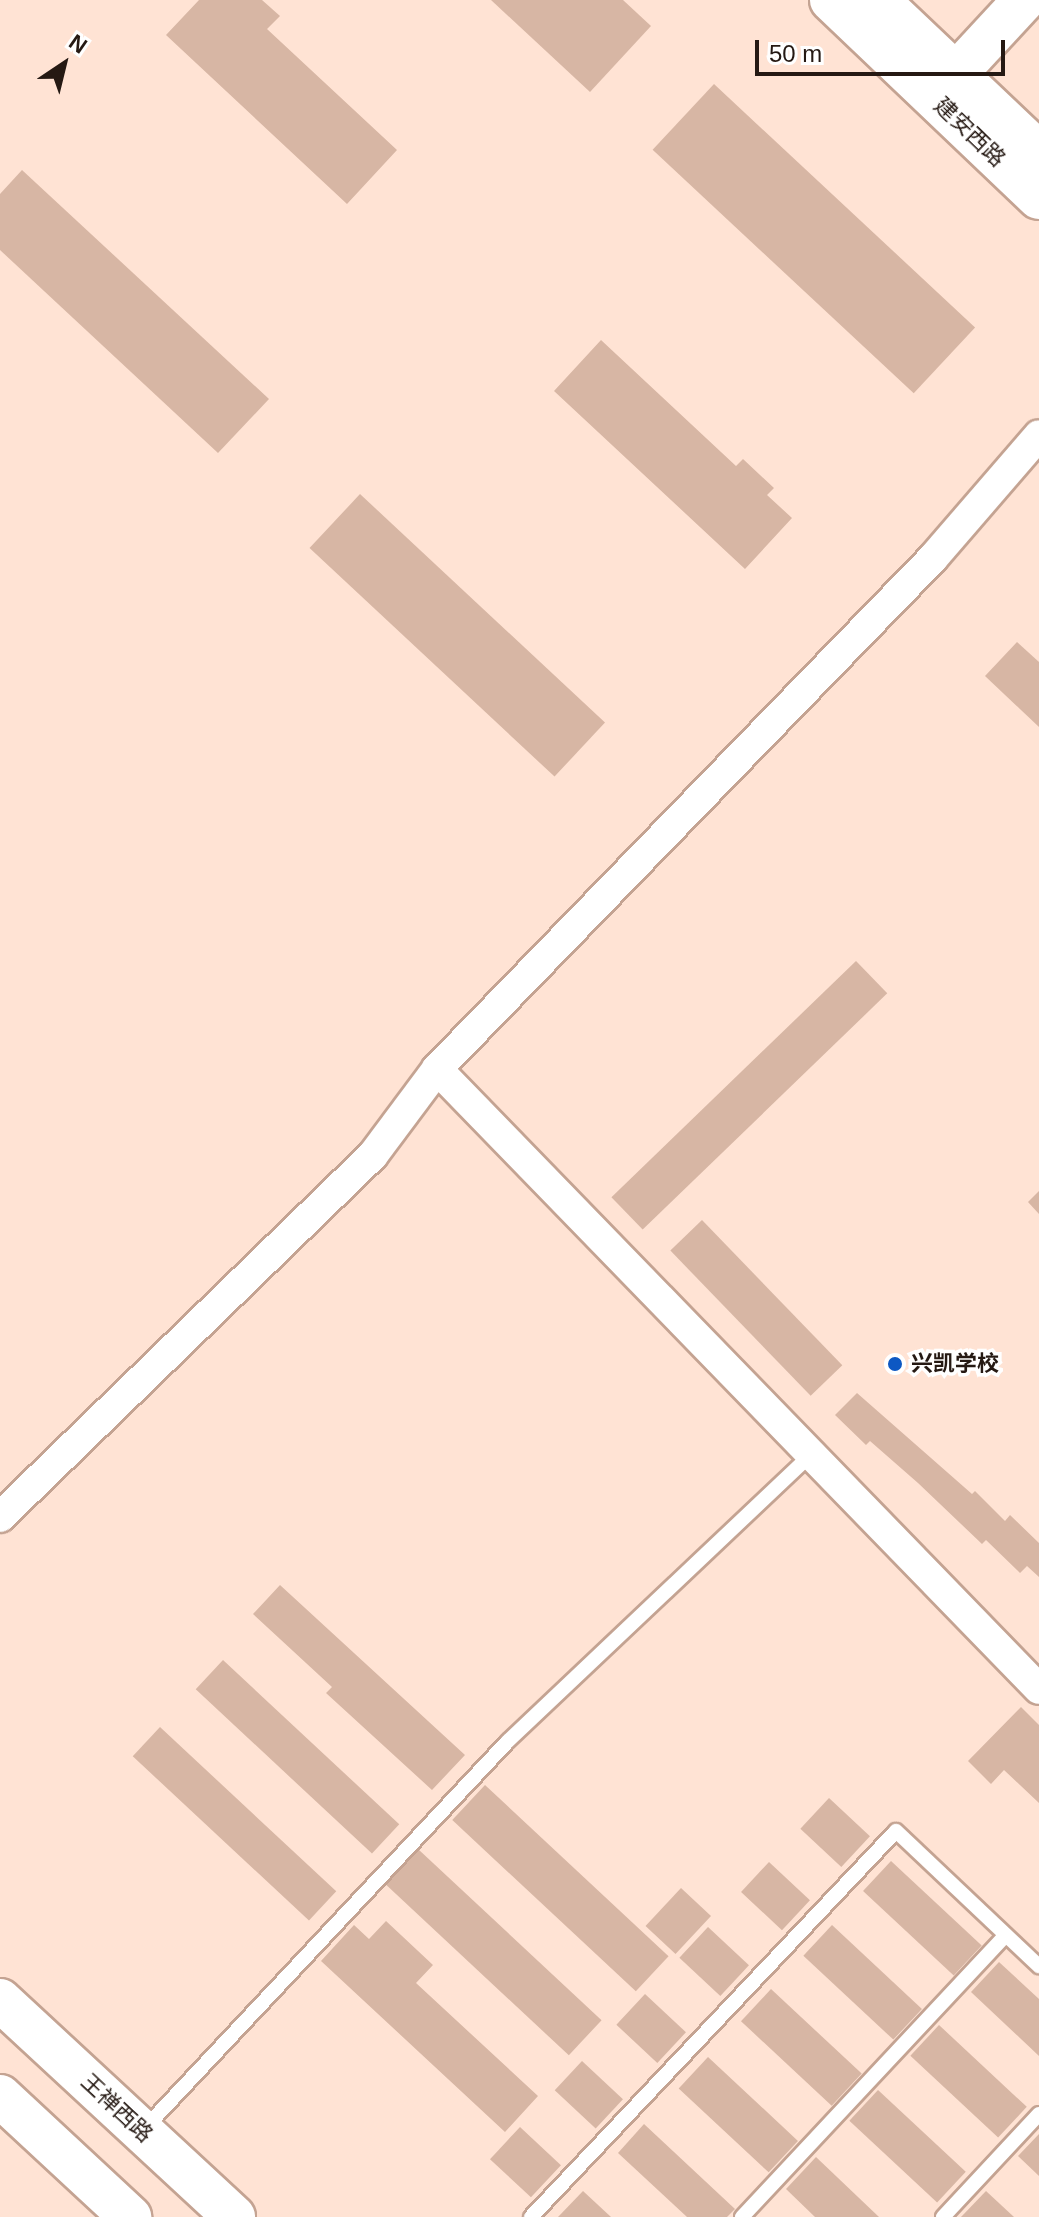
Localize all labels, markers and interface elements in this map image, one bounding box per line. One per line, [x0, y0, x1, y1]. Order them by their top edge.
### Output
north arrow [24, 24, 104, 104]
scale bar [759, 24, 1009, 74]
text: N [64, 29, 92, 59]
text: 50 m [769, 40, 822, 67]
street label: 建安西路 [929, 92, 1011, 172]
place label: 兴凯学校 [911, 1351, 999, 1377]
marker: 兴凯学校 [886, 1355, 904, 1373]
street label: 王禅西路 [76, 2068, 158, 2148]

